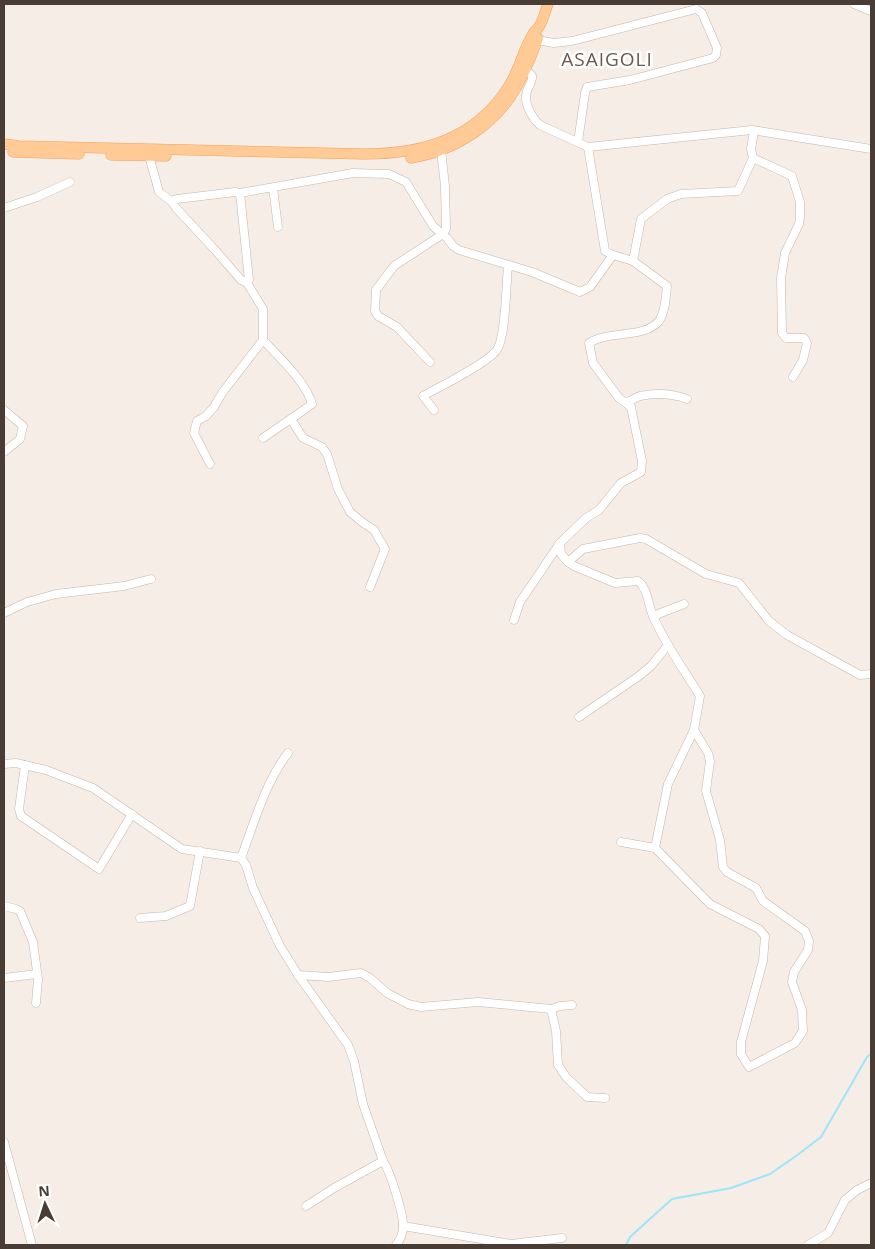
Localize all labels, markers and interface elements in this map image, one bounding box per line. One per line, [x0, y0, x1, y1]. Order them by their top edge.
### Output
district label: ASAIGOLI [561, 46, 653, 72]
north arrow [20, 1179, 70, 1229]
text: N [38, 1181, 50, 1200]

